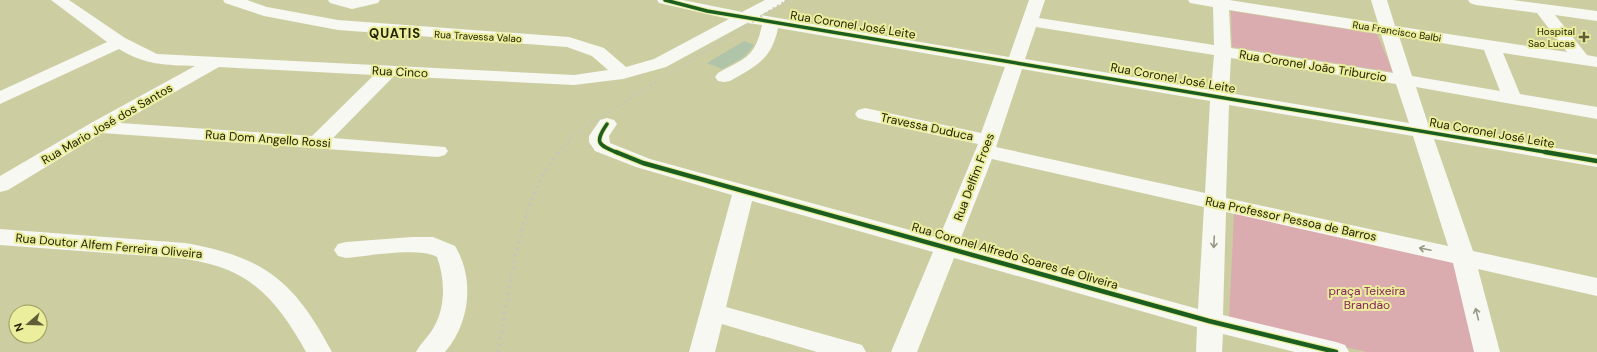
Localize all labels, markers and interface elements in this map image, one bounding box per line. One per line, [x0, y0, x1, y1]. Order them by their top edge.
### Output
street label: Rua Coronel José Leite [789, 7, 917, 43]
street label: Rua Francisco Balbi [1352, 18, 1442, 45]
district label: QUATIS [369, 25, 421, 42]
place label: Hospital Sao Lucas [1528, 25, 1575, 50]
street label: Rua Travessa Valao [434, 28, 522, 45]
marker: Hospital Sao Lucas [1578, 31, 1590, 43]
street label: Rua Coronel João Triburcio [1238, 46, 1388, 86]
street label: Rua Coronel José Leite [1109, 59, 1237, 97]
street label: Rua Cinco [372, 63, 428, 81]
street label: Rua Mario José dos Santos [38, 80, 176, 168]
street label: Travessa Duduca [879, 109, 975, 145]
street label: Rua Coronel José Leite [1428, 114, 1556, 152]
street label: Rua Dom Angello Rossi [205, 127, 331, 151]
street label: Rua Delfim Froes [950, 131, 998, 223]
street label: Rua Professor Pessoa de Barros [1204, 193, 1378, 245]
street label: Rua Coronel Alfredo Soares de Oliveira [910, 219, 1120, 293]
street label: Rua Doutor Alfem Ferreira Oliveira [15, 230, 203, 262]
one-way arrow [1210, 235, 1217, 248]
one-way arrow [1419, 244, 1432, 252]
park label: praça Teixeira Brandão [1329, 283, 1405, 313]
north arrow [8, 304, 48, 344]
one-way arrow [1473, 308, 1481, 321]
text: N [11, 321, 27, 334]

